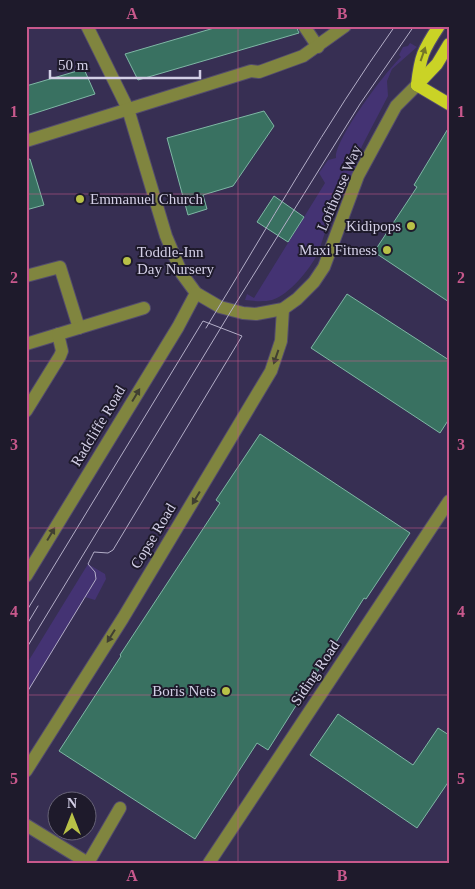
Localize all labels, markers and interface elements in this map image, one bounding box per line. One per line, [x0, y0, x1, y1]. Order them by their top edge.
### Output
text: A [126, 5, 138, 22]
text: B [337, 5, 348, 22]
one-way arrow [419, 46, 427, 61]
scale bar [50, 48, 200, 80]
text: 50 m [58, 57, 89, 73]
text: 1 [10, 103, 18, 120]
text: 1 [457, 103, 465, 120]
street label: Lofthouse Way [314, 142, 364, 233]
place label: Emmanuel Church [90, 191, 203, 207]
marker: Emmanuel Church [74, 193, 86, 205]
place label: Kidipops [346, 218, 401, 234]
marker: Kidipops [405, 220, 417, 232]
place label: Maxi Fitness [299, 242, 377, 258]
place label: Toddle-Inn Day Nursery [137, 244, 215, 277]
marker: Maxi Fitness [381, 244, 393, 256]
marker: Toddle-Inn Day Nursery [121, 255, 133, 267]
text: 2 [10, 269, 18, 286]
text: 2 [457, 269, 465, 286]
one-way arrow [272, 350, 280, 365]
street label: Radcliffe Road [68, 382, 129, 469]
one-way arrow [132, 389, 141, 402]
text: 3 [10, 436, 18, 453]
text: 3 [457, 436, 465, 453]
one-way arrow [191, 491, 200, 504]
street label: Copse Road [127, 500, 179, 571]
one-way arrow [47, 527, 56, 540]
text: 4 [10, 603, 18, 620]
text: 4 [457, 603, 465, 620]
one-way arrow [107, 630, 116, 643]
street label: Siding Road [288, 637, 343, 708]
place label: Boris Nets [152, 683, 216, 699]
marker: Boris Nets [220, 685, 232, 697]
text: 5 [10, 770, 18, 787]
text: 5 [457, 770, 465, 787]
north arrow [48, 792, 98, 842]
text: N [67, 796, 77, 811]
text: A [126, 867, 138, 884]
text: B [337, 867, 348, 884]

